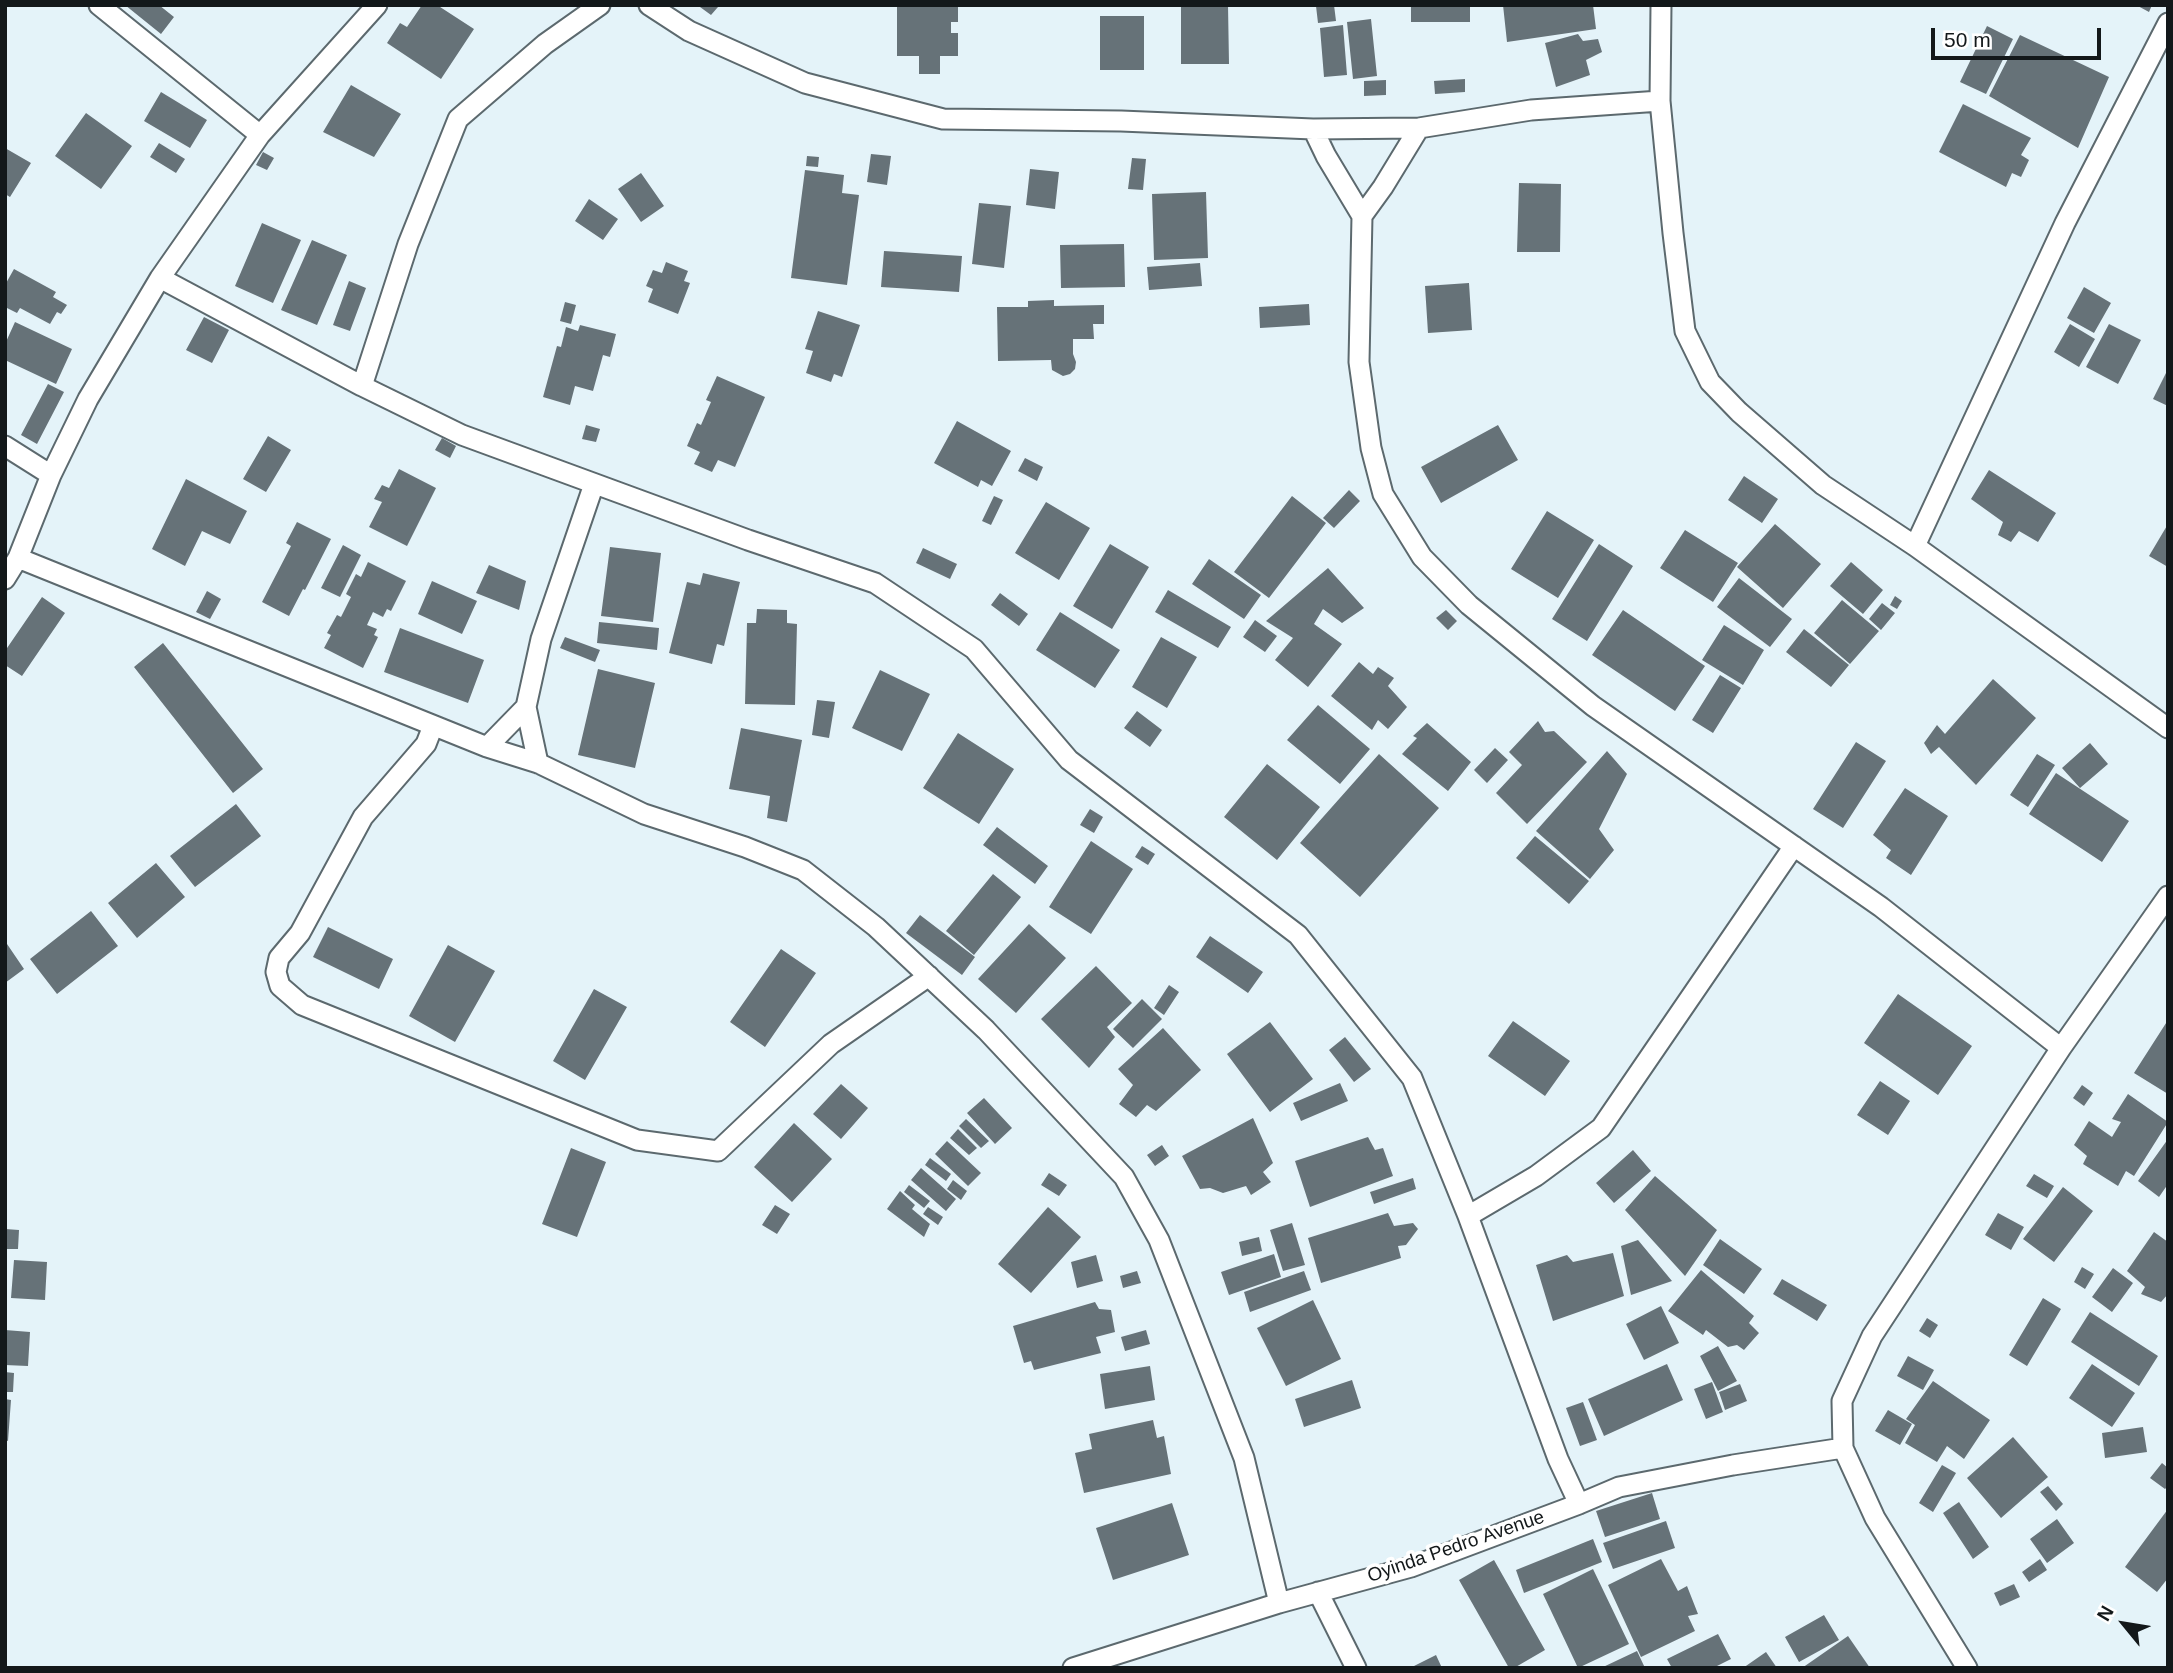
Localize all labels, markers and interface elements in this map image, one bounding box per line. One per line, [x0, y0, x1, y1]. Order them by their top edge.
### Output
scale bar [1935, 14, 2105, 58]
text: 50 m [1944, 28, 1991, 51]
street label: Oyinda Pedro Avenue [1365, 1506, 1547, 1588]
north arrow [2089, 1589, 2159, 1659]
text: N [2093, 1602, 2118, 1624]

